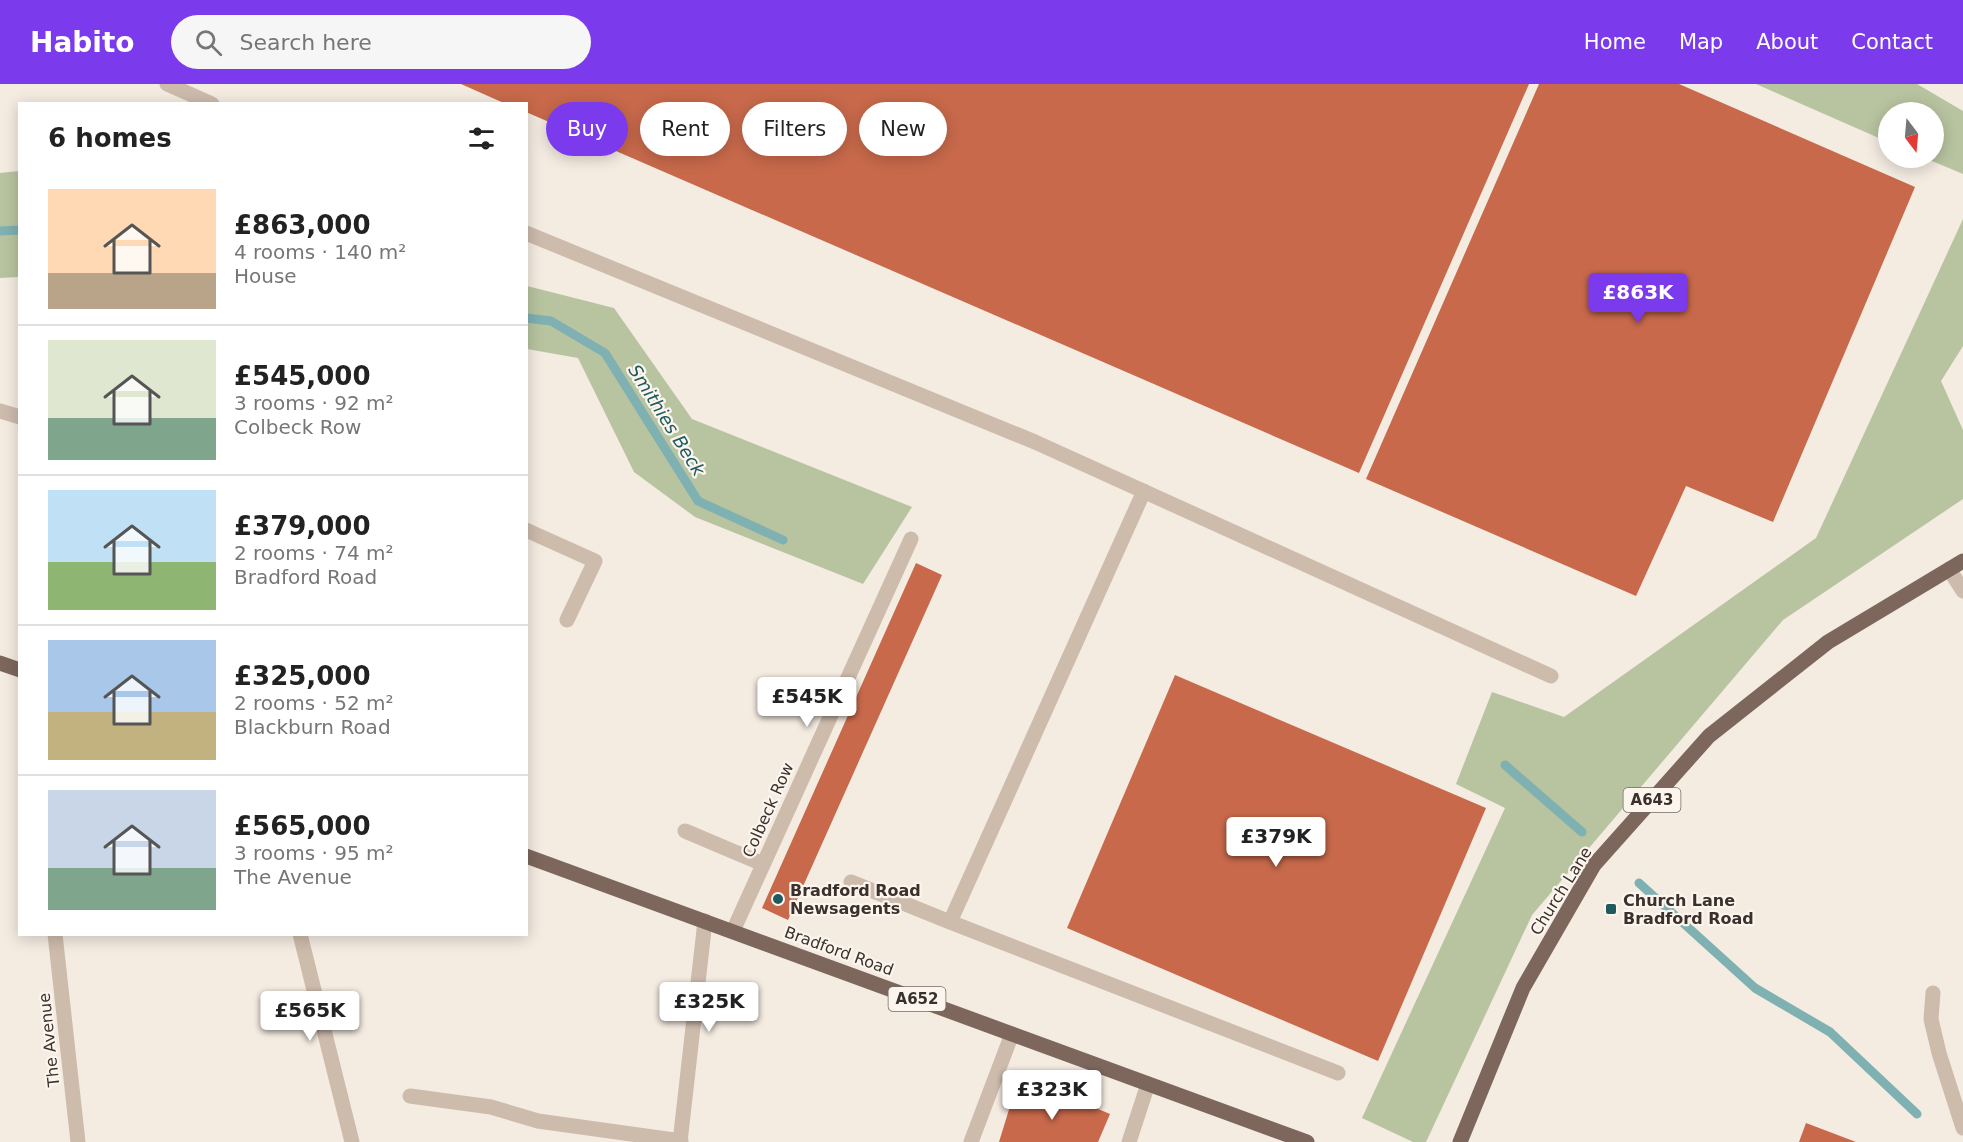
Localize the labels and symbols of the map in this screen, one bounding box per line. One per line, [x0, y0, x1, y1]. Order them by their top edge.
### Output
north arrow [1878, 102, 1944, 168]
pin: £863K [1596, 273, 1680, 324]
water label: Smithies Beck [624, 360, 710, 481]
pin: £545K [765, 677, 849, 728]
street label: Colbeck Row [739, 760, 797, 860]
road number: A643 [1624, 788, 1680, 812]
pin: £379K [1234, 817, 1318, 868]
street label: Church Lane [1526, 843, 1596, 939]
place label: Bradford Road Newsagents [790, 881, 921, 918]
place label: Church Lane Bradford Road [1623, 891, 1754, 928]
marker: Bradford Road Newsagents [771, 892, 785, 906]
marker: Church Lane Bradford Road [1604, 902, 1618, 916]
street label: Bradford Road [782, 922, 896, 980]
pin: £325K [667, 982, 751, 1033]
road number: A652 [888, 987, 946, 1011]
pin: £565K [268, 991, 352, 1042]
street label: The Avenue [35, 992, 63, 1089]
pin: £323K [1010, 1070, 1094, 1121]

